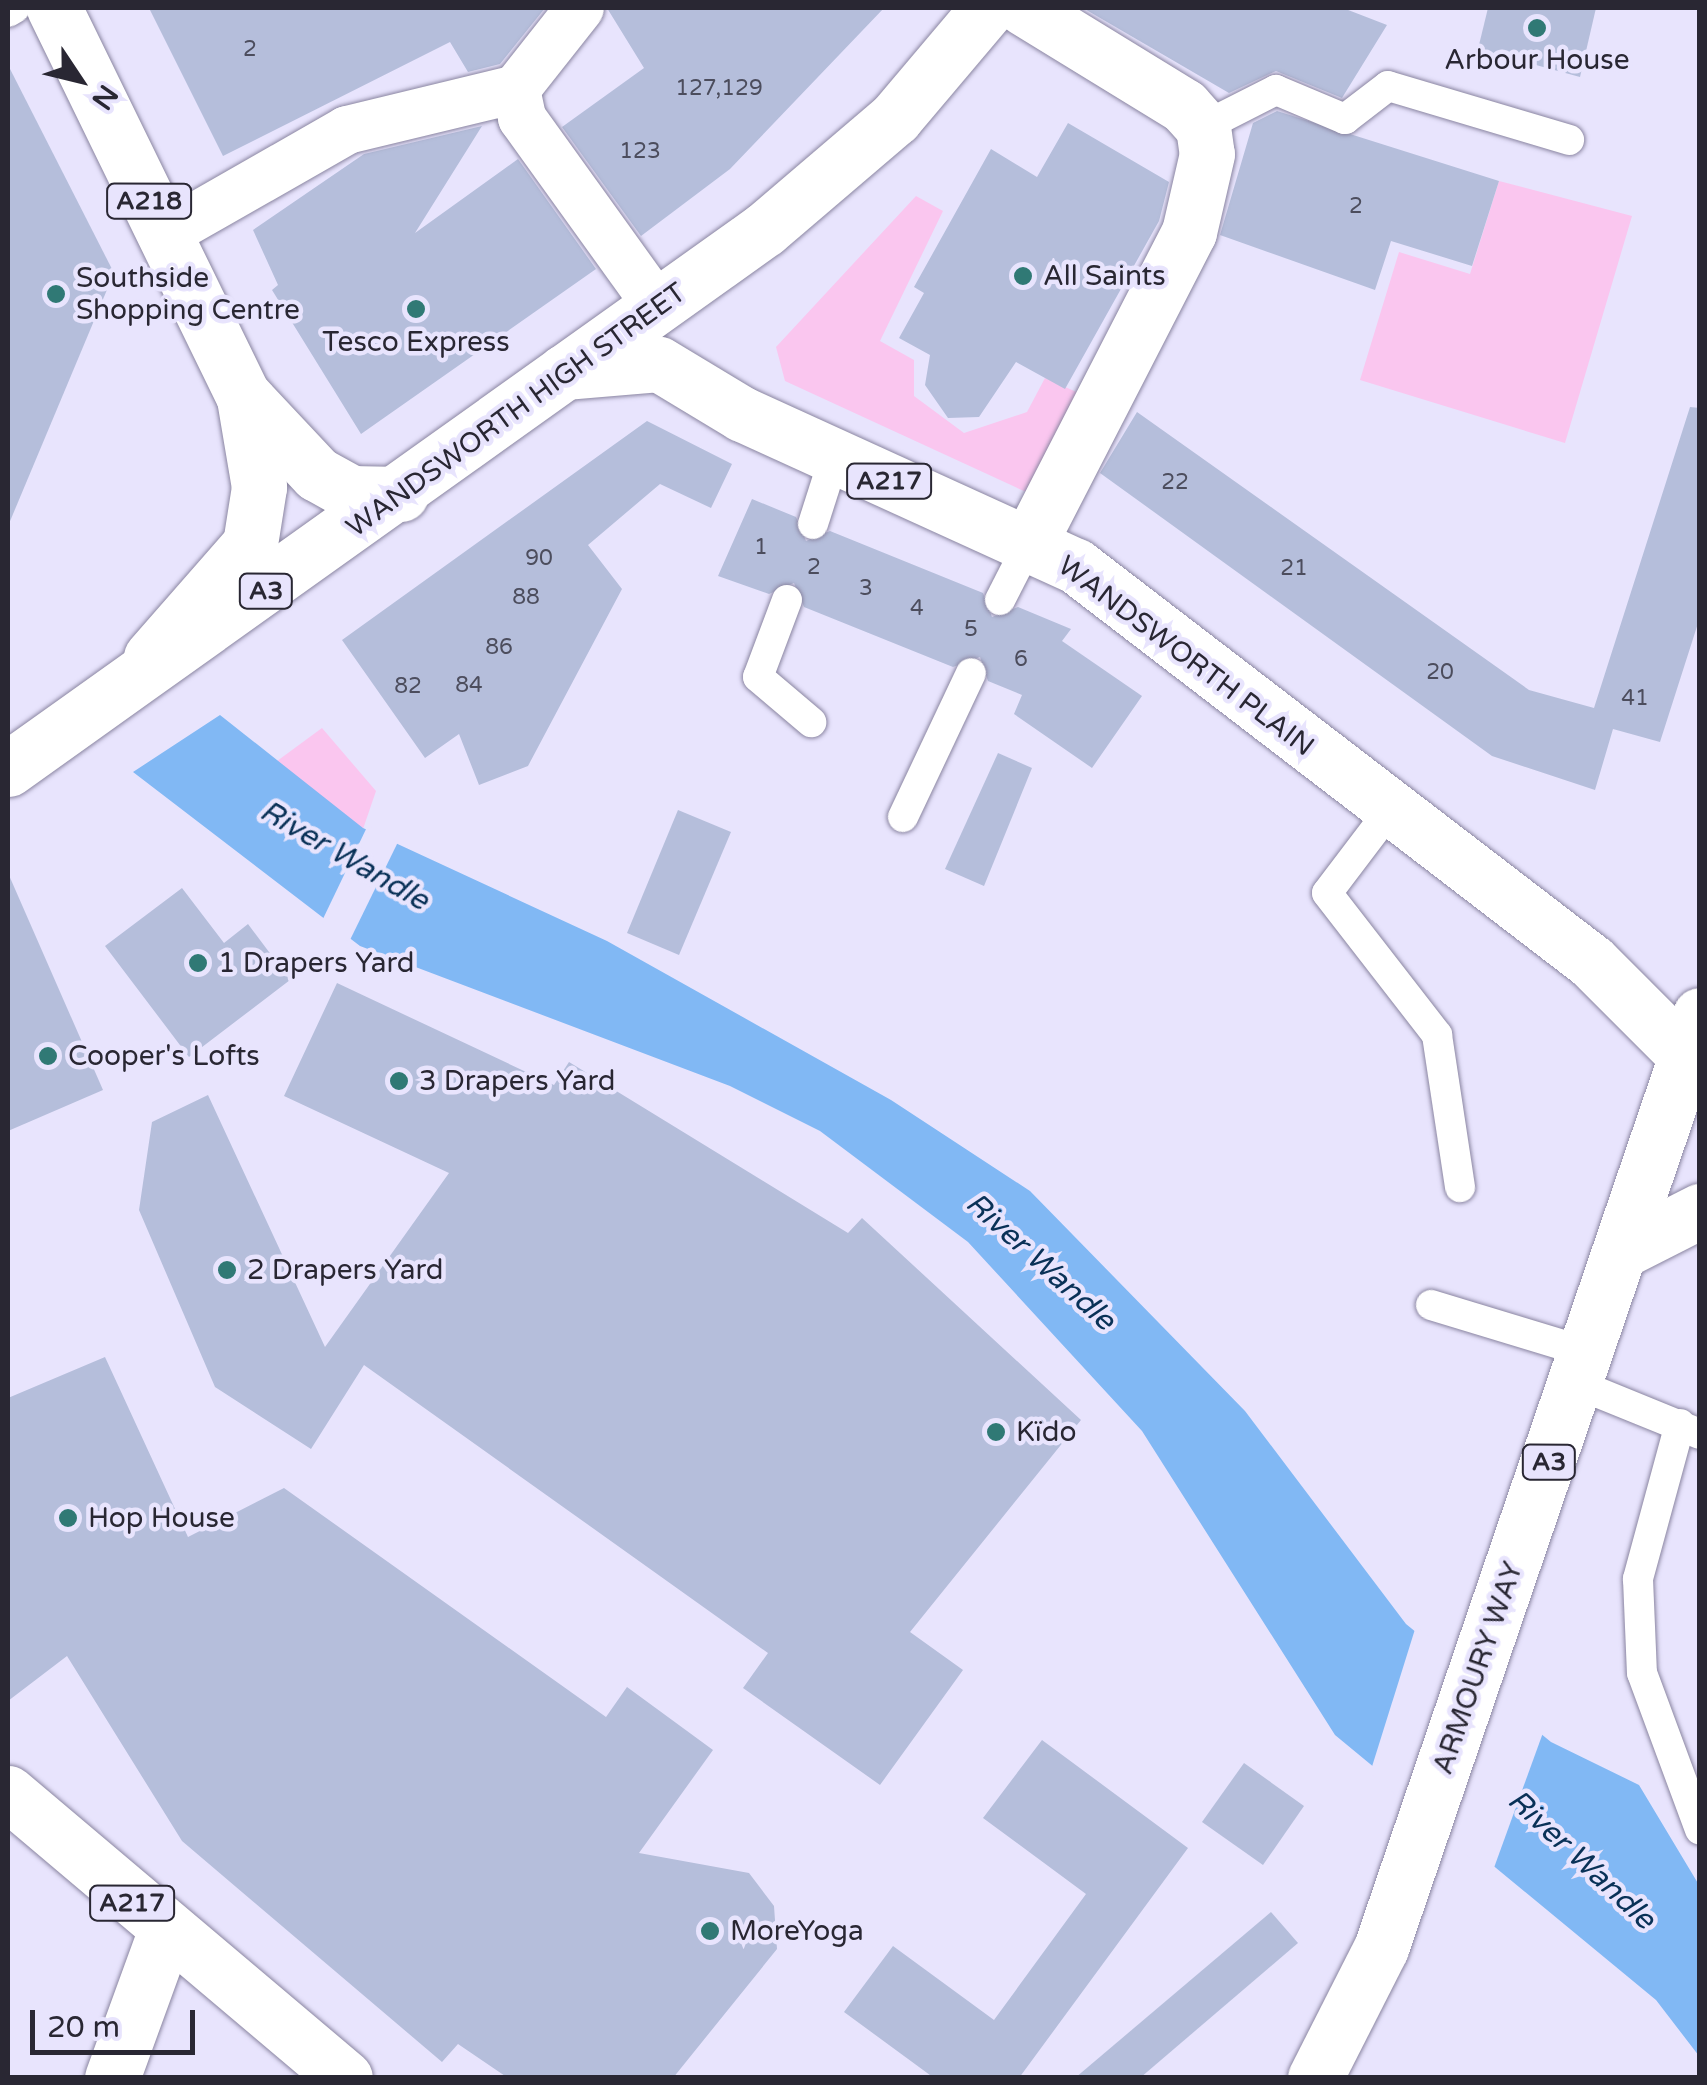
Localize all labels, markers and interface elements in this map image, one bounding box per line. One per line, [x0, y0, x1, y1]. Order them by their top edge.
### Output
marker: Arbour House [1526, 17, 1548, 39]
north arrow [30, 30, 130, 130]
house number: 2 [243, 37, 257, 63]
place label: Arbour House [1444, 43, 1630, 77]
house number: 127,129 [675, 76, 763, 102]
text: N [84, 78, 125, 116]
house number: 123 [619, 139, 661, 165]
road number: A218 [104, 181, 194, 221]
house number: 2 [1349, 194, 1363, 220]
place label: All Saints [1043, 259, 1166, 293]
place label: Southside Shopping Centre [76, 261, 300, 327]
marker: All Saints [1012, 265, 1034, 287]
street label: WANDSWORTH HIGH STREET [340, 276, 692, 544]
marker: Southside Shopping Centre [45, 283, 67, 305]
marker: Tesco Express [405, 298, 427, 320]
place label: Tesco Express [322, 325, 510, 359]
road number: A217 [844, 461, 934, 501]
house number: 22 [1161, 470, 1189, 496]
house number: 1 [754, 535, 768, 561]
house number: 90 [525, 546, 553, 572]
street label: WANDSWORTH PLAIN [1051, 549, 1321, 763]
house number: 2 [807, 555, 821, 581]
house number: 21 [1280, 556, 1308, 582]
road number: A3 [238, 571, 294, 611]
house number: 3 [859, 576, 873, 602]
house number: 88 [512, 585, 540, 611]
house number: 4 [910, 596, 924, 622]
house number: 5 [964, 617, 978, 643]
house number: 86 [485, 635, 513, 661]
house number: 6 [1014, 647, 1028, 673]
house number: 20 [1426, 660, 1454, 686]
house number: 84 [455, 673, 483, 699]
house number: 82 [394, 674, 422, 700]
house number: 41 [1621, 686, 1649, 712]
water label: River Wandle [253, 793, 435, 919]
place label: 1 Drapers Yard [218, 946, 414, 980]
marker: 1 Drapers Yard [187, 952, 209, 974]
place label: Cooper's Lofts [68, 1039, 260, 1073]
marker: Cooper's Lofts [37, 1045, 59, 1067]
place label: 3 Drapers Yard [419, 1064, 615, 1098]
marker: 3 Drapers Yard [388, 1070, 410, 1092]
water label: River Wandle [958, 1186, 1122, 1338]
place label: 2 Drapers Yard [247, 1253, 443, 1287]
marker: 2 Drapers Yard [216, 1259, 238, 1281]
place label: Kïdo [1016, 1415, 1076, 1449]
marker: Kïdo [985, 1421, 1007, 1443]
road number: A3 [1522, 1442, 1576, 1482]
place label: Hop House [88, 1501, 235, 1535]
marker: Hop House [57, 1507, 79, 1529]
street label: ARMOURY WAY [1426, 1557, 1530, 1779]
water label: River Wandle [1500, 1783, 1662, 1937]
road number: A217 [87, 1883, 177, 1923]
place label: MoreYoga [730, 1914, 864, 1948]
marker: MoreYoga [699, 1920, 721, 1942]
scale bar [35, 1990, 200, 2052]
text: 20 m [47, 2009, 120, 2046]

